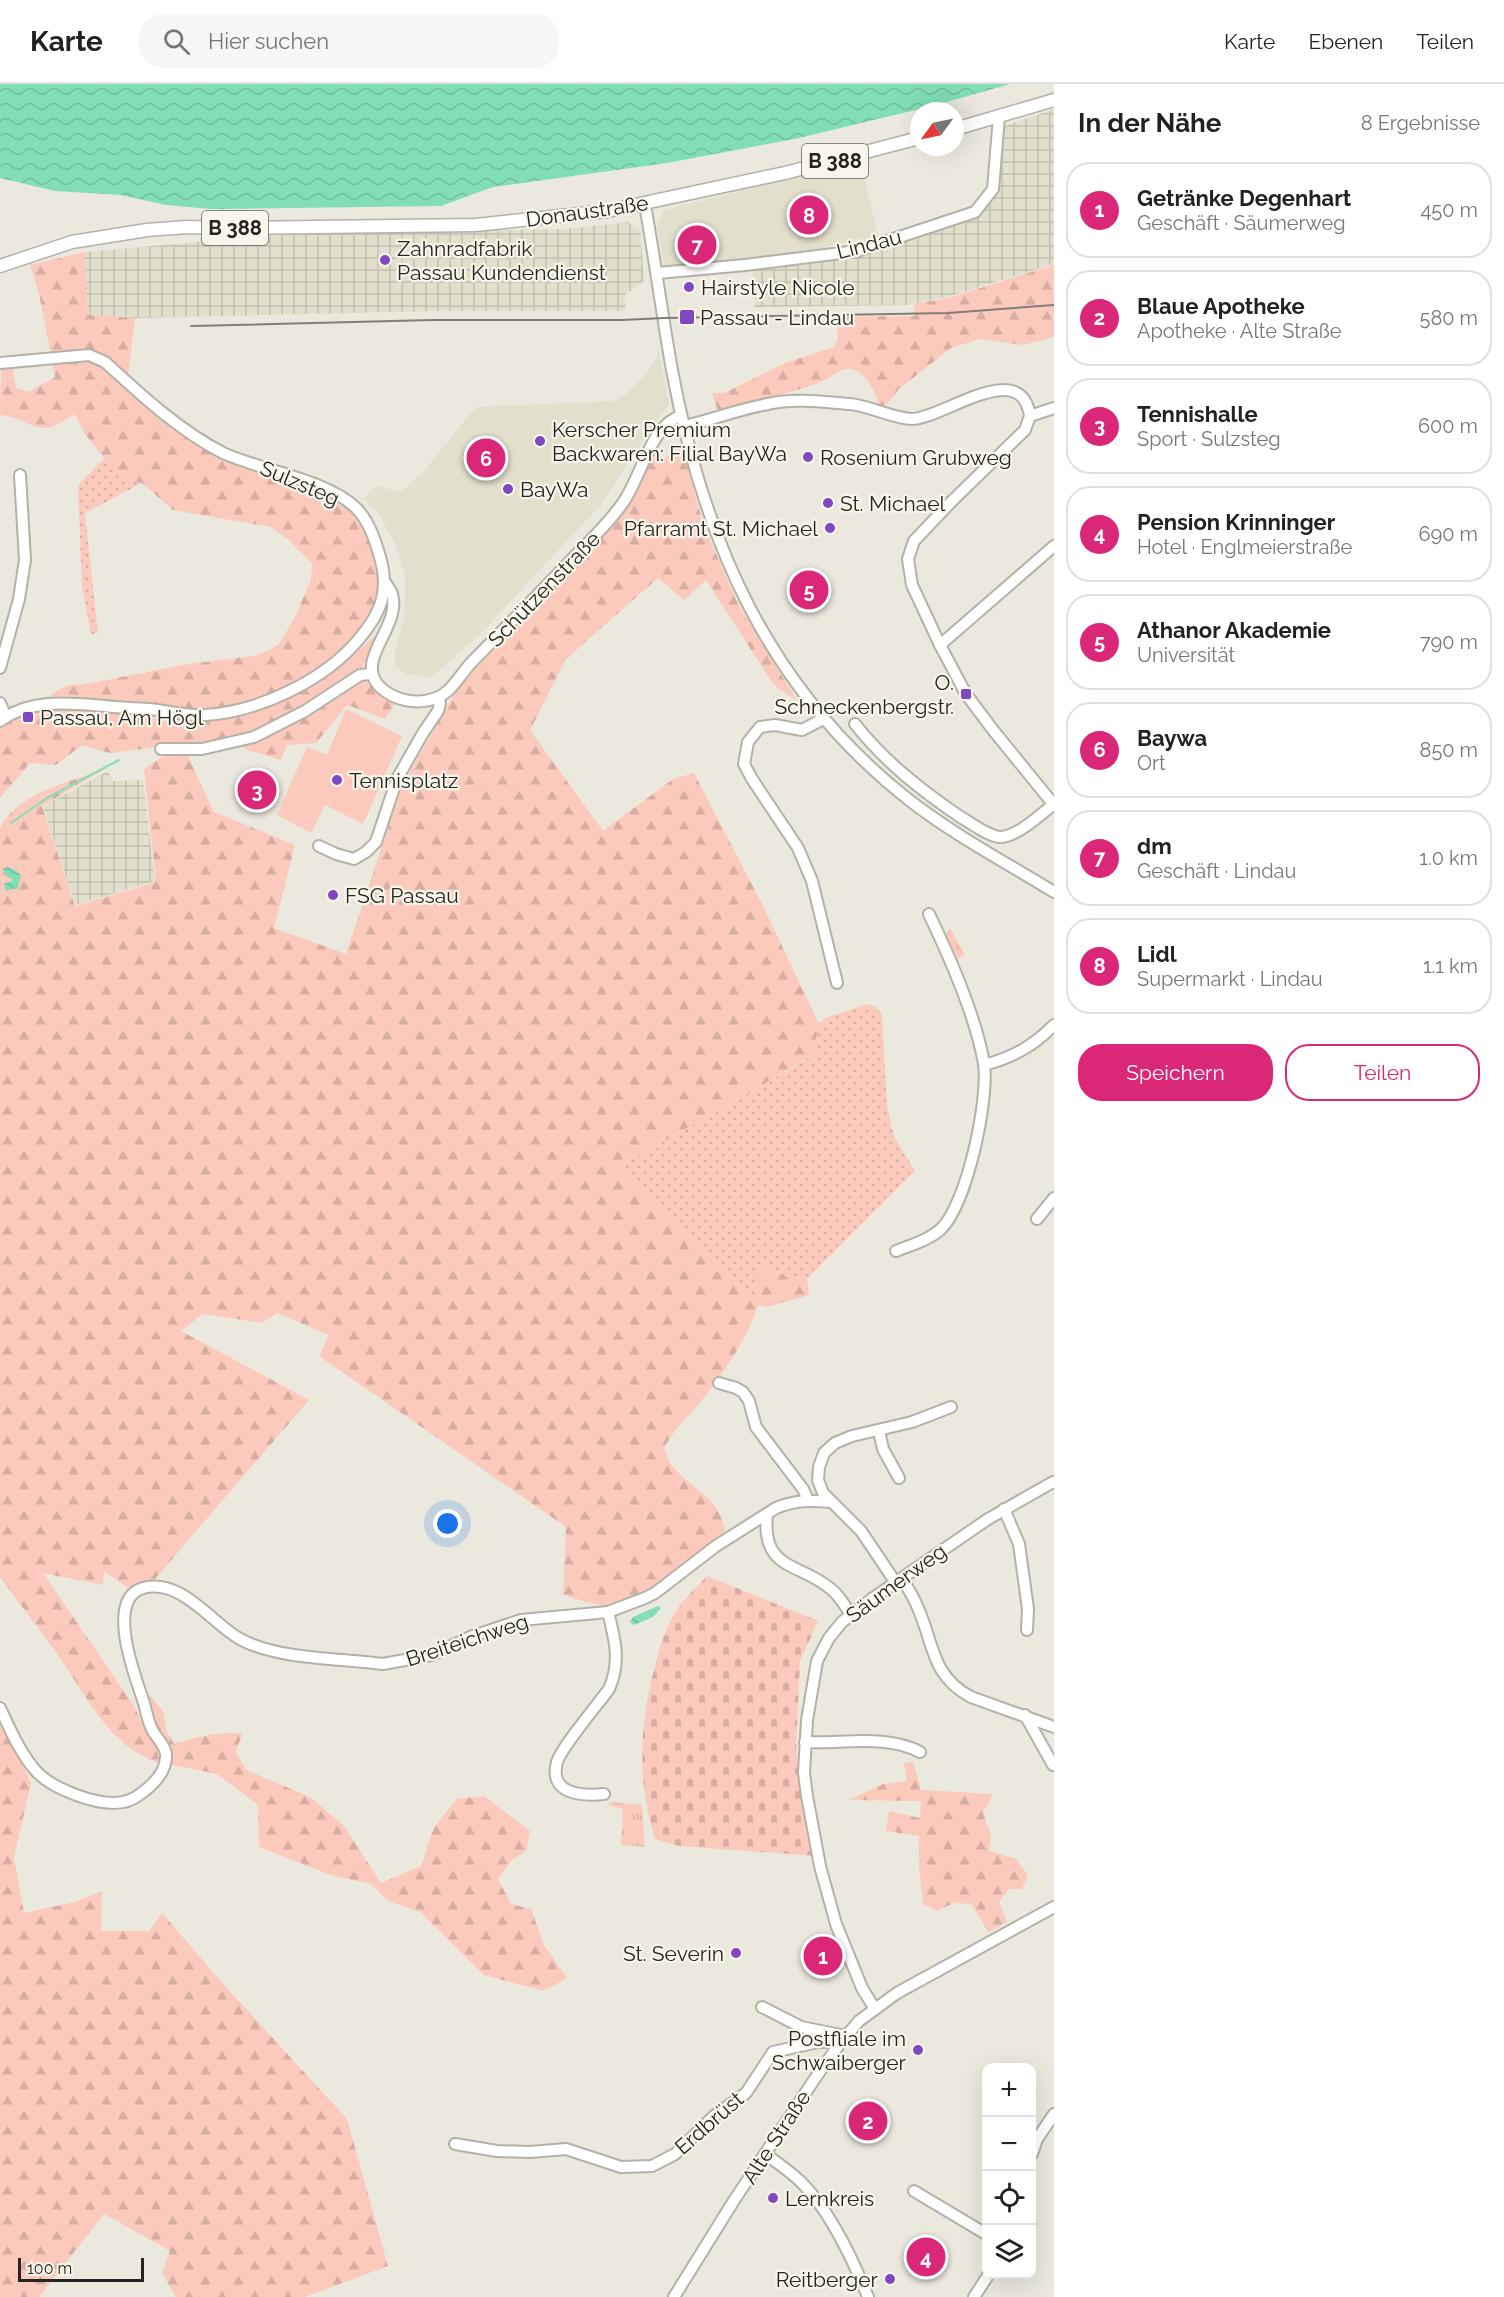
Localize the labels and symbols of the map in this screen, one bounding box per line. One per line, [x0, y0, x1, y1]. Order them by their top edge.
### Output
north arrow [910, 102, 964, 156]
road number: B 388 [802, 144, 868, 178]
street label: Donaustraße [524, 190, 650, 232]
pin: 8 [790, 192, 828, 238]
road number: B 388 [202, 211, 268, 245]
pin: 7 [678, 222, 716, 268]
street label: Lindau [834, 224, 904, 264]
place label: Zahnradfabrik Passau Kundendienst [397, 236, 606, 285]
marker: Zahnradfabrik Passau Kundendienst [378, 253, 392, 267]
place label: Hairstyle Nicole [701, 275, 855, 300]
marker: Hairstyle Nicole [682, 280, 696, 294]
place label: Passau - Lindau [700, 305, 854, 330]
marker: Passau - Lindau [678, 308, 696, 326]
place label: Kerscher Premium Backwaren: Filial BayWa [552, 417, 787, 466]
marker: Kerscher Premium Backwaren: Filial BayWa [533, 434, 547, 448]
pin: 6 [466, 436, 506, 481]
place label: Rosenium Grubweg [820, 445, 1012, 470]
marker: Rosenium Grubweg [801, 450, 815, 464]
street label: Sulzsteg [257, 455, 343, 511]
place label: BayWa [520, 477, 588, 502]
marker: BayWa [501, 482, 515, 496]
place label: St. Michael [840, 491, 945, 516]
marker: St. Michael [821, 496, 835, 510]
place label: Pfarramt St. Michael [624, 516, 818, 541]
marker: Pfarramt St. Michael [823, 521, 837, 535]
street label: Schützenstraße [483, 526, 605, 652]
pin: 5 [790, 568, 828, 612]
place label: O. Schneckenbergstr. [774, 670, 954, 719]
marker: O. Schneckenbergstr. [959, 687, 973, 701]
place label: Passau, Am Högl [40, 705, 204, 730]
marker: Passau, Am Högl [21, 710, 35, 724]
pin: 3 [238, 768, 276, 812]
place label: Tennisplatz [349, 768, 458, 793]
marker: Tennisplatz [330, 773, 344, 787]
place label: FSG Passau [345, 883, 459, 908]
marker: FSG Passau [326, 888, 340, 902]
your location [433, 1509, 462, 1538]
street label: Säumerweg [841, 1538, 951, 1628]
street label: Breiteichweg [403, 1608, 531, 1672]
pin: 1 [804, 1934, 842, 1978]
place label: St. Severin [623, 1941, 724, 1966]
marker: St. Severin [729, 1946, 743, 1960]
place label: Postfliale im Schwaiberger [772, 2026, 907, 2075]
marker: Postfliale im Schwaiberger [911, 2043, 925, 2057]
street label: Alte Straße [736, 2085, 816, 2189]
street label: Erdbrüst [670, 2086, 748, 2160]
pin: 2 [848, 2098, 888, 2144]
place label: Lernkreis [785, 2186, 874, 2211]
marker: Lernkreis [766, 2191, 780, 2205]
pin: 4 [906, 2234, 946, 2280]
scale bar [18, 2255, 144, 2282]
place label: Reitberger [776, 2267, 879, 2292]
marker: Reitberger [883, 2272, 897, 2286]

